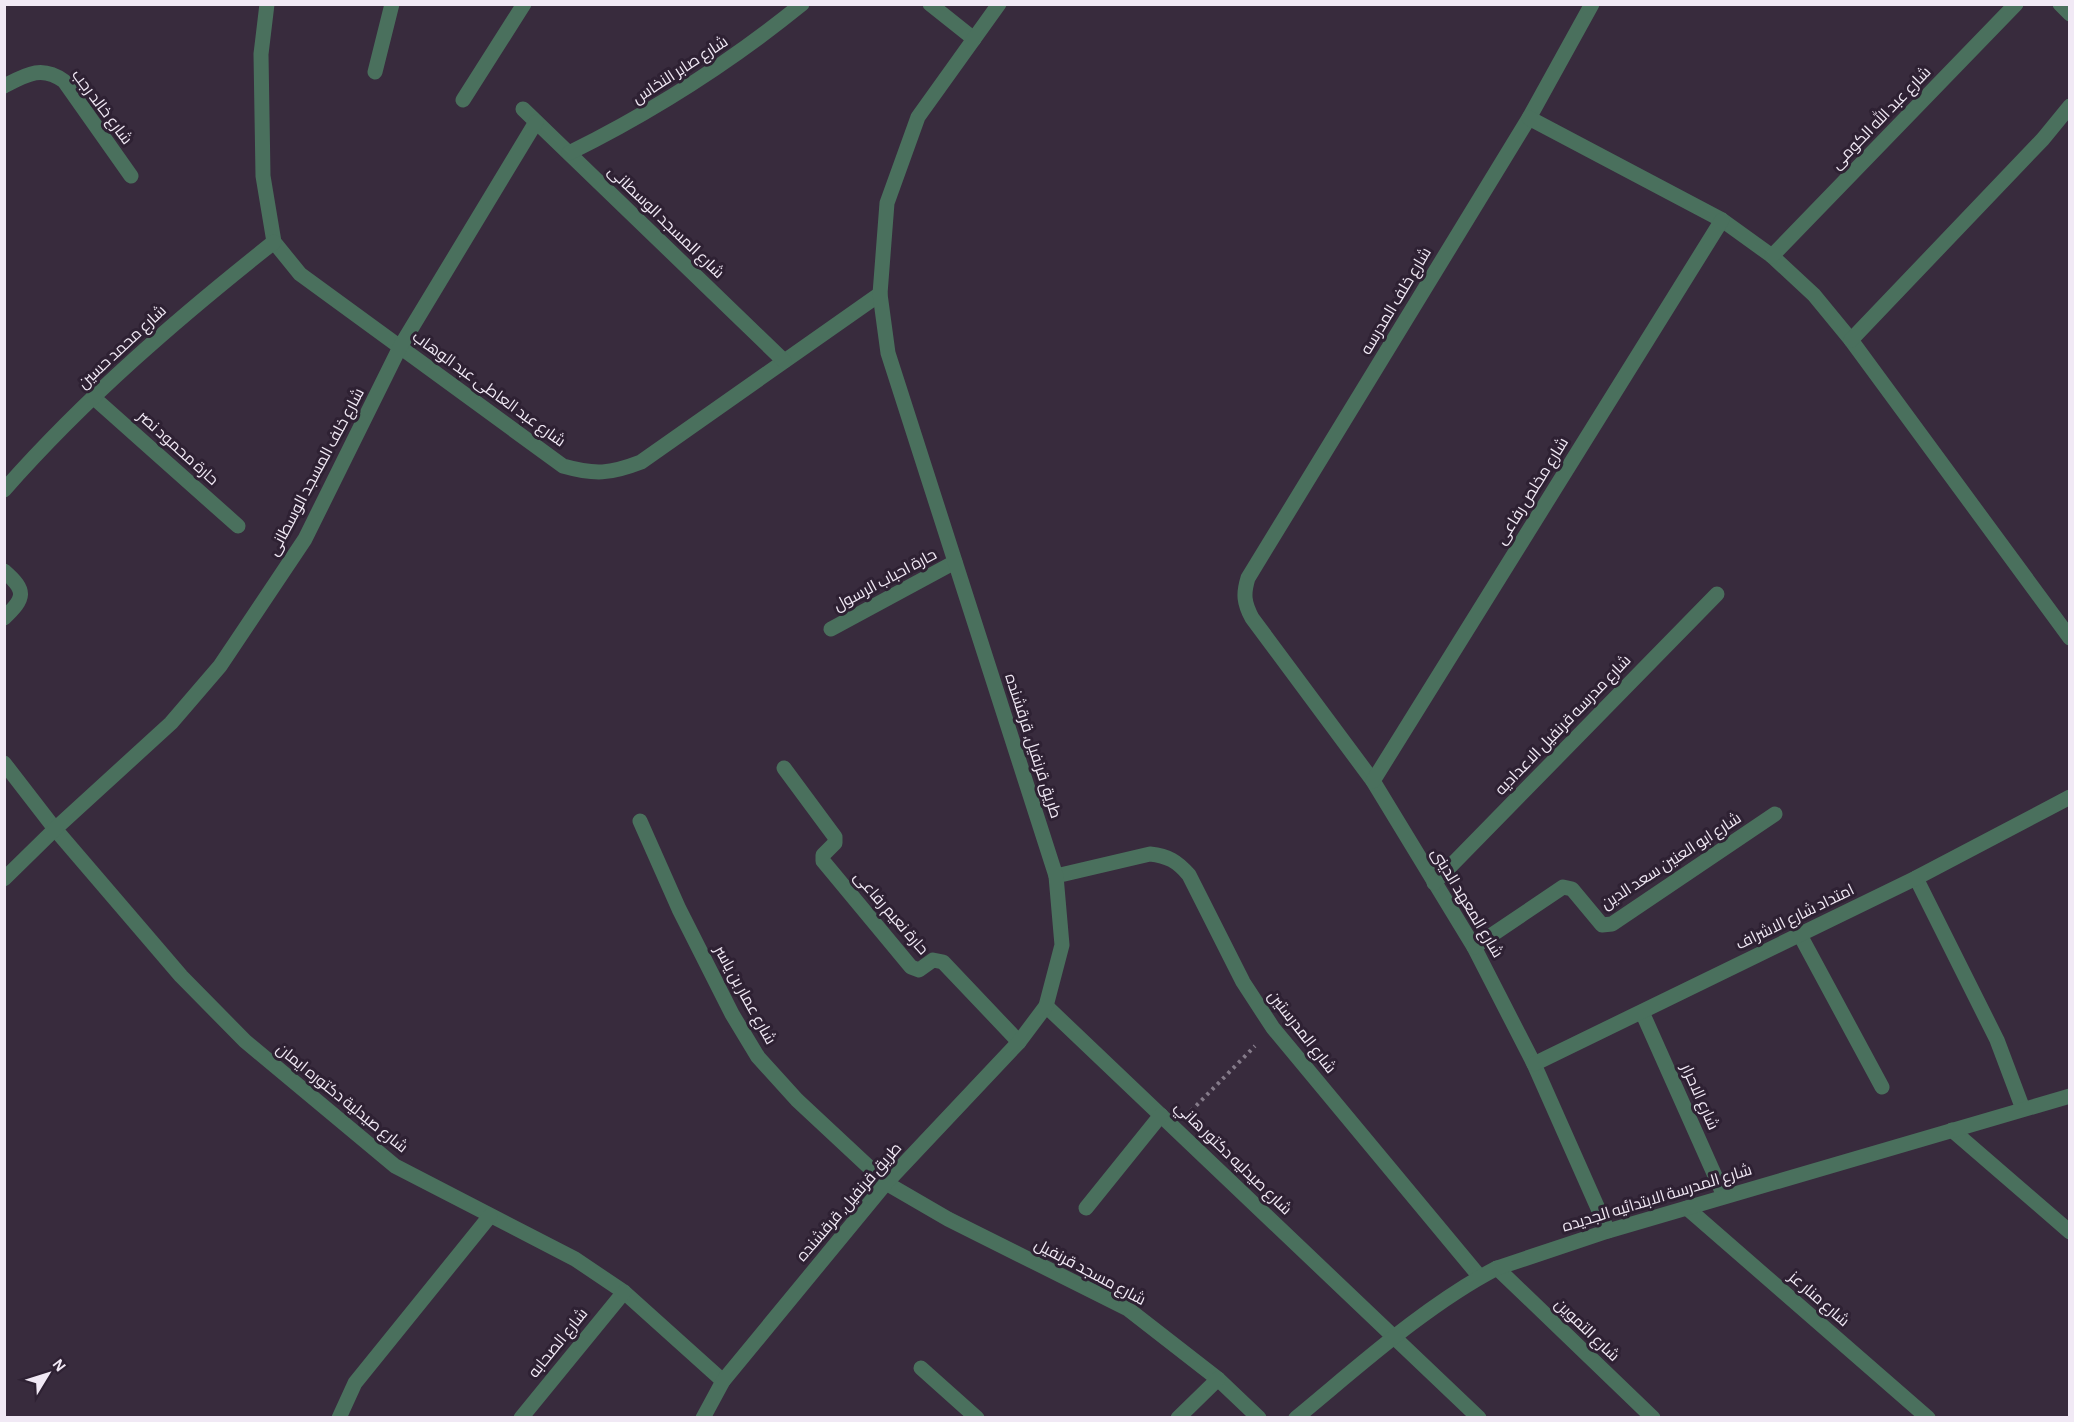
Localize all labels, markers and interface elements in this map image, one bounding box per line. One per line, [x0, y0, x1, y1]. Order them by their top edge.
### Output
street label: شارع صابر النخاس [629, 32, 732, 109]
street label: شارع عبد الله الكومى [1826, 62, 1936, 174]
street label: شارع خالد رجب [66, 66, 136, 149]
street label: شارع المسجد الوسطانى [603, 162, 728, 283]
street label: شارع خلف المدرسه [1357, 244, 1437, 359]
street label: شارع محمد حسين [74, 302, 171, 394]
street label: شارع عبد العاطى عبد الوهاب [408, 327, 569, 452]
street label: شارع خلف المسجد الوسطانى [264, 385, 370, 560]
street label: حارة محمود نصر [133, 407, 221, 489]
street label: شارع مخلص رفاعى [1492, 434, 1574, 549]
street label: حارة احباب الرسول [831, 546, 940, 616]
street label: شارع مدرسه قرنفيل الاعداديه [1491, 651, 1636, 800]
street label: طريق قرنفيل, قرقشنده [1000, 671, 1065, 821]
street label: شارع ابو العنين سعد الدين [1598, 809, 1746, 915]
street label: شارع المعهد الدينى [1426, 845, 1507, 962]
street label: حارة نعيم رفاعى [848, 868, 931, 960]
street label: امتداد شارع الاشراف [1733, 881, 1858, 955]
street label: شارع عمار بن ياسر [708, 942, 780, 1049]
street label: شارع المدرستين [1263, 987, 1340, 1078]
street label: شارع صيدلية دكتوره ايمان [271, 1040, 411, 1158]
street label: شارع الاحرار [1675, 1060, 1723, 1134]
street label: شارع صيدليه دكتور هاني [1168, 1098, 1295, 1221]
street label: طريق قرنفيل, قرقشنده [793, 1139, 906, 1266]
street label: شارع المدرسة الابتدائيه الجديده [1560, 1161, 1755, 1237]
street label: شارع مسجد قرنفيل [1030, 1235, 1149, 1311]
street label: شارع منار عز [1783, 1267, 1853, 1332]
street label: شارع التموين [1550, 1295, 1623, 1367]
street label: شارع الصحابه [525, 1305, 593, 1383]
north arrow [18, 1344, 78, 1404]
text: N [49, 1356, 69, 1375]

